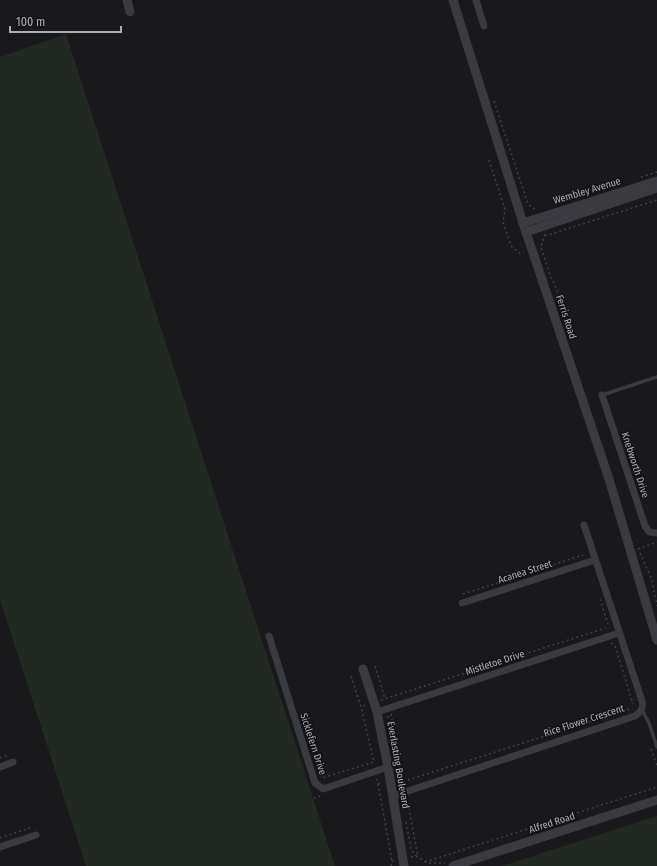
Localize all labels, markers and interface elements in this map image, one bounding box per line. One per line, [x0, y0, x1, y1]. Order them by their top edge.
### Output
scale bar [10, 8, 121, 34]
text: 100 m [16, 15, 45, 29]
street label: Wembley Avenue [552, 175, 622, 207]
street label: Ferris Road [553, 293, 579, 341]
street label: Knebworth Drive [619, 431, 651, 499]
street label: Acanea Street [496, 557, 554, 586]
street label: Mistletoe Drive [464, 648, 526, 678]
street label: Rice Flower Crescent [542, 702, 626, 740]
street label: Sicklefern Drive [297, 712, 329, 776]
street label: Everlasting Boulevard [384, 720, 412, 810]
street label: Alfred Road [528, 810, 576, 836]

